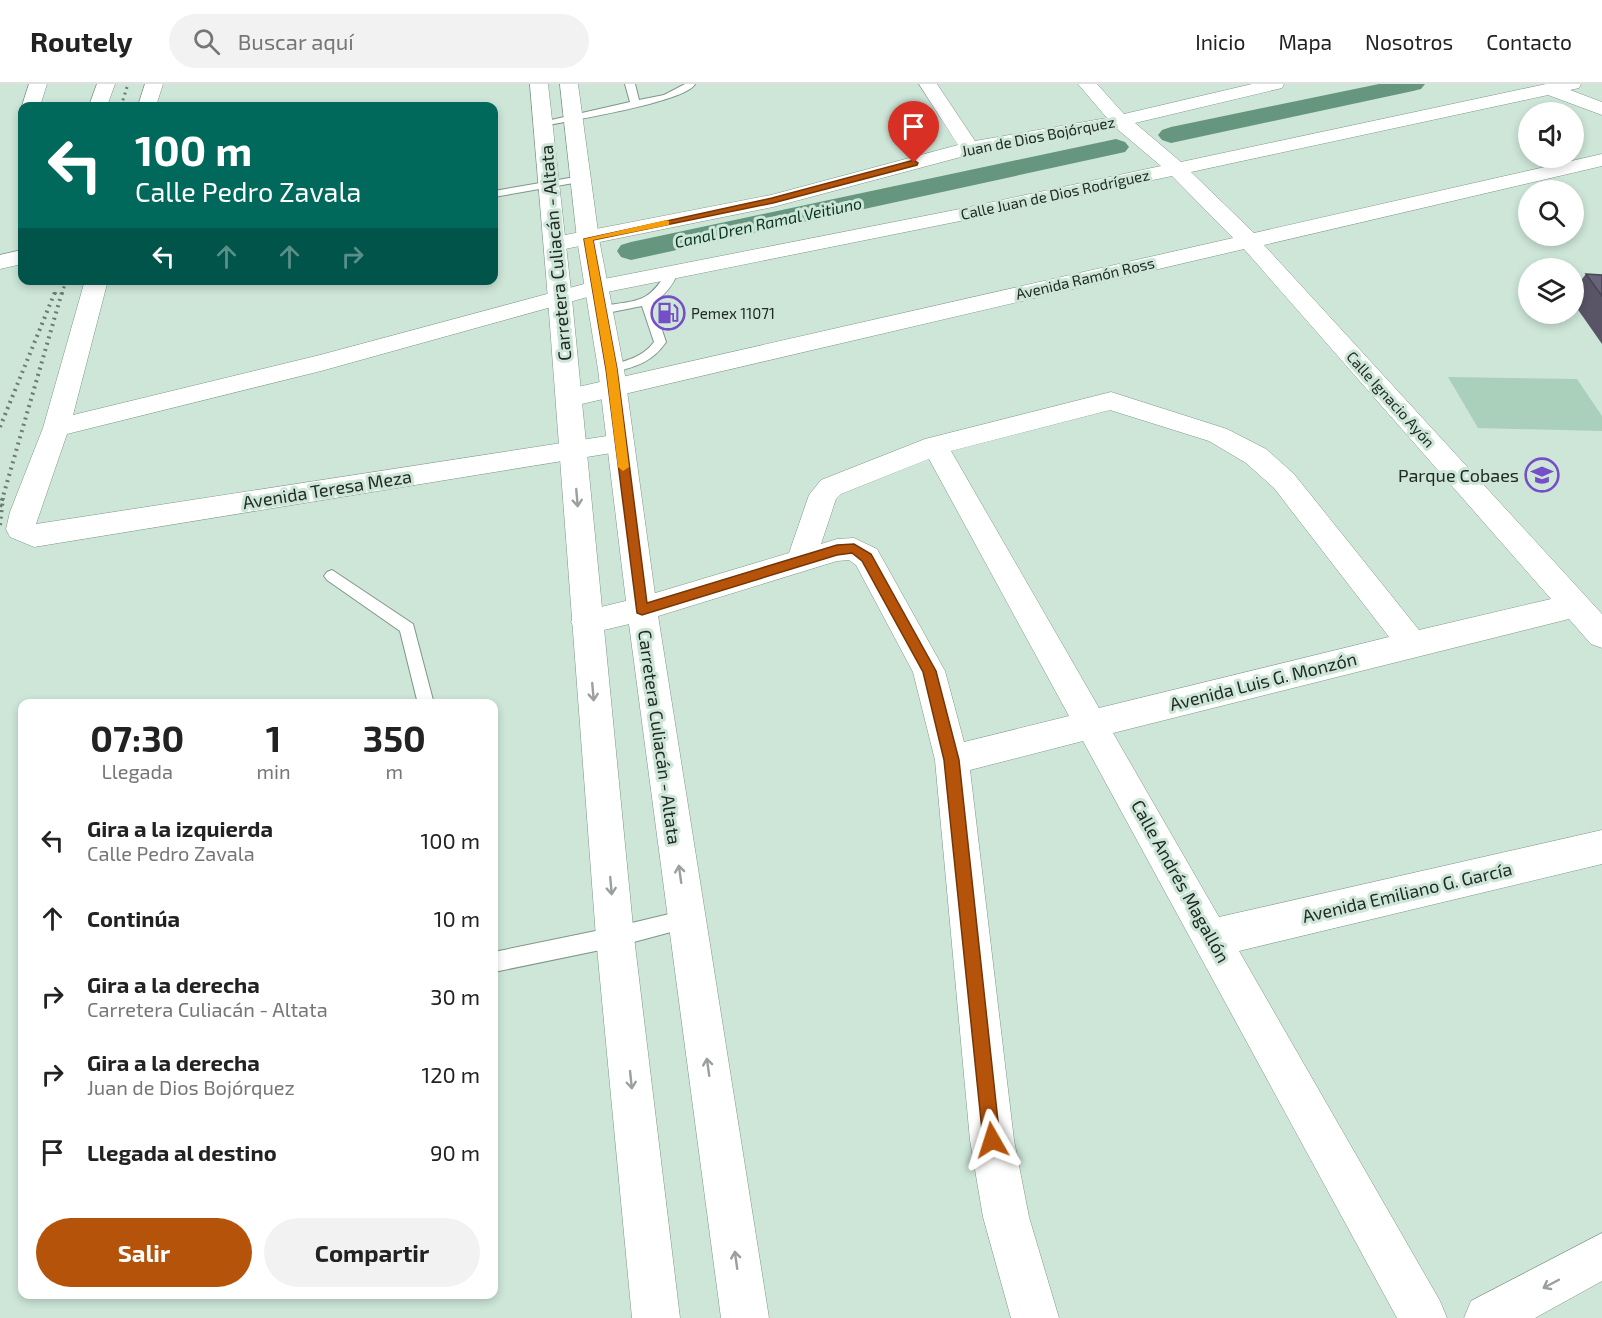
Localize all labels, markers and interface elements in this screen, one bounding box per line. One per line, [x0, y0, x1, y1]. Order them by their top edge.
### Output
search box [169, 14, 589, 68]
text: Routely [30, 24, 133, 58]
icon: search [190, 25, 223, 58]
text: Buscar aquí [238, 28, 354, 54]
text: Inicio [1195, 29, 1245, 54]
text: Mapa [1278, 29, 1332, 54]
text: Nosotros [1365, 29, 1453, 54]
text: Contacto [1486, 29, 1572, 54]
pin [888, 101, 939, 163]
map controls [1518, 102, 1584, 324]
button: sound [1518, 102, 1584, 168]
icon: arrive [897, 110, 930, 143]
street label: Juan de Dios Bojórquez [960, 112, 1116, 161]
text: 100 m [135, 124, 252, 174]
icon: left [36, 126, 114, 204]
street label: Carretera Culiacán - Altata [535, 144, 575, 362]
street label: Calle Juan de Dios Rodríguez [959, 165, 1151, 223]
text: Calle Pedro Zavala [135, 175, 361, 207]
button: search [1518, 180, 1584, 246]
water label: Canal Dren Ramal Veitiuno [673, 193, 863, 251]
icon: left [147, 240, 180, 273]
icon: ahead [210, 240, 243, 273]
icon: ahead [273, 240, 306, 273]
icon: right [336, 240, 369, 273]
street label: Avenida Ramón Ross [1014, 253, 1156, 303]
button: layers [1518, 258, 1584, 324]
fuel station icon: Pemex 11071 [650, 295, 686, 331]
place label: Pemex 11071 [691, 304, 775, 322]
street label: Calle Ignacio Ayón [1343, 347, 1439, 451]
school or university icon: Parque Cobaes [1524, 457, 1560, 493]
place label: Parque Cobaes [1398, 464, 1519, 486]
street label: Avenida Teresa Meza [241, 465, 413, 513]
one-way arrow [572, 487, 583, 507]
street label: Carretera Culiacán - Altata [634, 628, 686, 846]
street label: Avenida Luis G. Monzón [1167, 647, 1359, 715]
one-way arrow [588, 682, 599, 702]
text: 07:30 [90, 716, 184, 759]
text: 1 [266, 716, 281, 759]
text: 350 [363, 716, 426, 759]
text: Llegada [102, 759, 173, 783]
text: min [256, 759, 291, 783]
text: m [386, 759, 403, 783]
street label: Calle Andrés Magallón [1127, 796, 1235, 966]
text: Gira a la izquierda [87, 815, 273, 841]
icon: left [36, 824, 69, 857]
text: 100 m [421, 827, 480, 853]
text: Calle Pedro Zavala [87, 841, 255, 865]
street label: Avenida Emiliano G. García [1300, 857, 1514, 927]
one-way arrow [674, 865, 685, 885]
one-way arrow [606, 876, 617, 896]
icon: ahead [36, 902, 69, 935]
text: Continúa [87, 905, 180, 931]
text: 10 m [434, 905, 480, 931]
text: Gira a la derecha [87, 971, 260, 997]
icon: right [36, 980, 69, 1013]
text: 30 m [430, 983, 480, 1009]
text: Carretera Culiacán - Altata [87, 997, 328, 1021]
text: Gira a la derecha [87, 1049, 260, 1075]
icon: right [36, 1058, 69, 1091]
one-way arrow [703, 1058, 714, 1078]
text: 120 m [421, 1061, 480, 1087]
one-way arrow [625, 1070, 636, 1090]
text: Juan de Dios Bojórquez [87, 1075, 295, 1099]
position arrow [960, 1108, 1024, 1172]
icon: arrive [36, 1136, 69, 1169]
text: Llegada al destino [87, 1139, 277, 1165]
text: 90 m [430, 1139, 480, 1165]
button: Salir [36, 1218, 252, 1287]
button: Compartir [264, 1218, 480, 1287]
one-way arrow [731, 1251, 742, 1271]
one-way arrow [1542, 1279, 1560, 1290]

